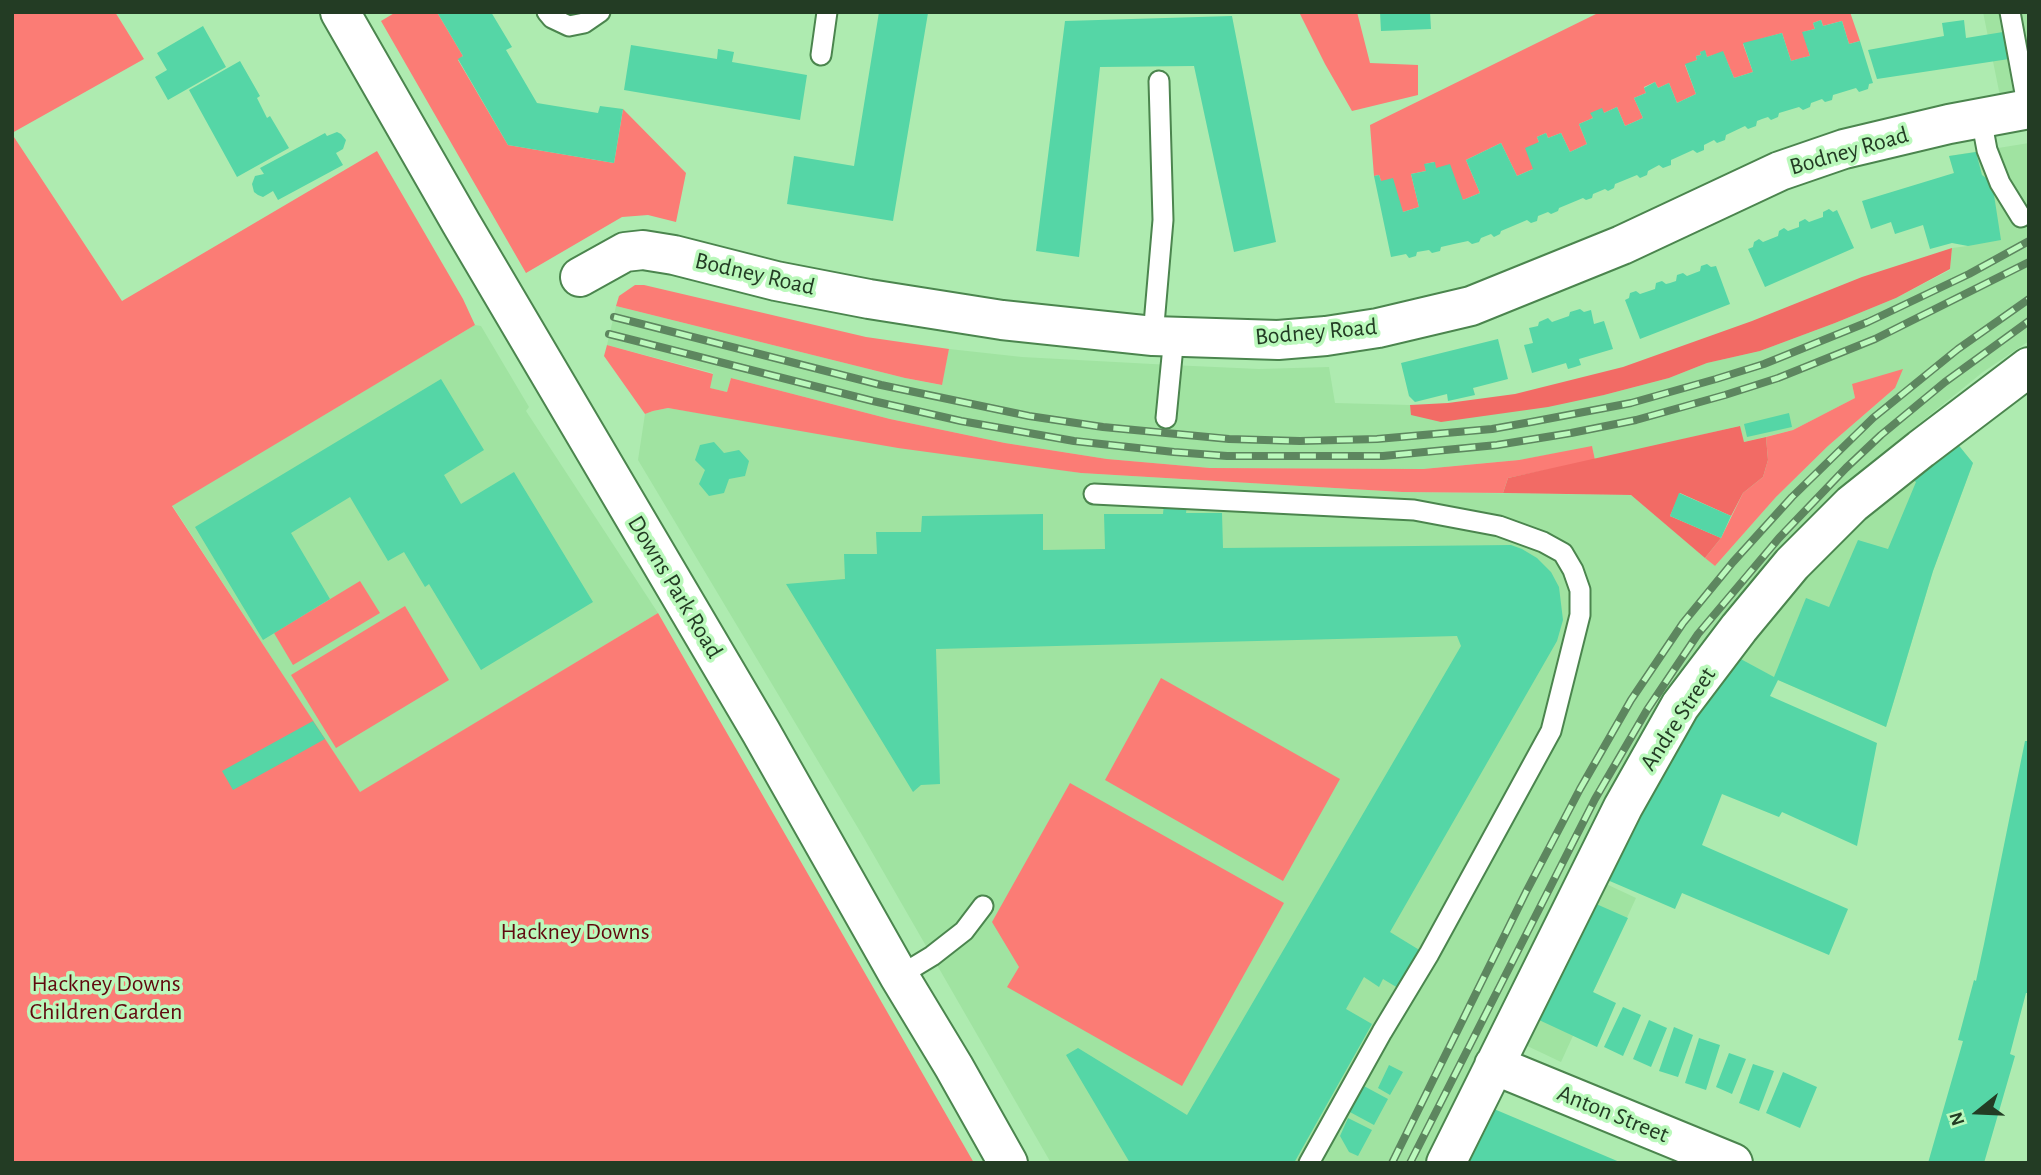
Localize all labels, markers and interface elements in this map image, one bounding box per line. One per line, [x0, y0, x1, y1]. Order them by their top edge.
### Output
street label: Bodney Road [1786, 120, 1912, 182]
street label: Bodney Road [692, 246, 818, 302]
street label: Bodney Road [1254, 312, 1378, 352]
street label: Downs Park Road [621, 510, 729, 664]
street label: Andre Street [1634, 662, 1722, 776]
park label: Hackney Downs [500, 918, 650, 946]
park label: Hackney Downs Children Garden [30, 970, 182, 1026]
north arrow [1943, 1077, 2013, 1147]
street label: Anton Street [1553, 1079, 1673, 1149]
text: N [1946, 1109, 1969, 1128]

